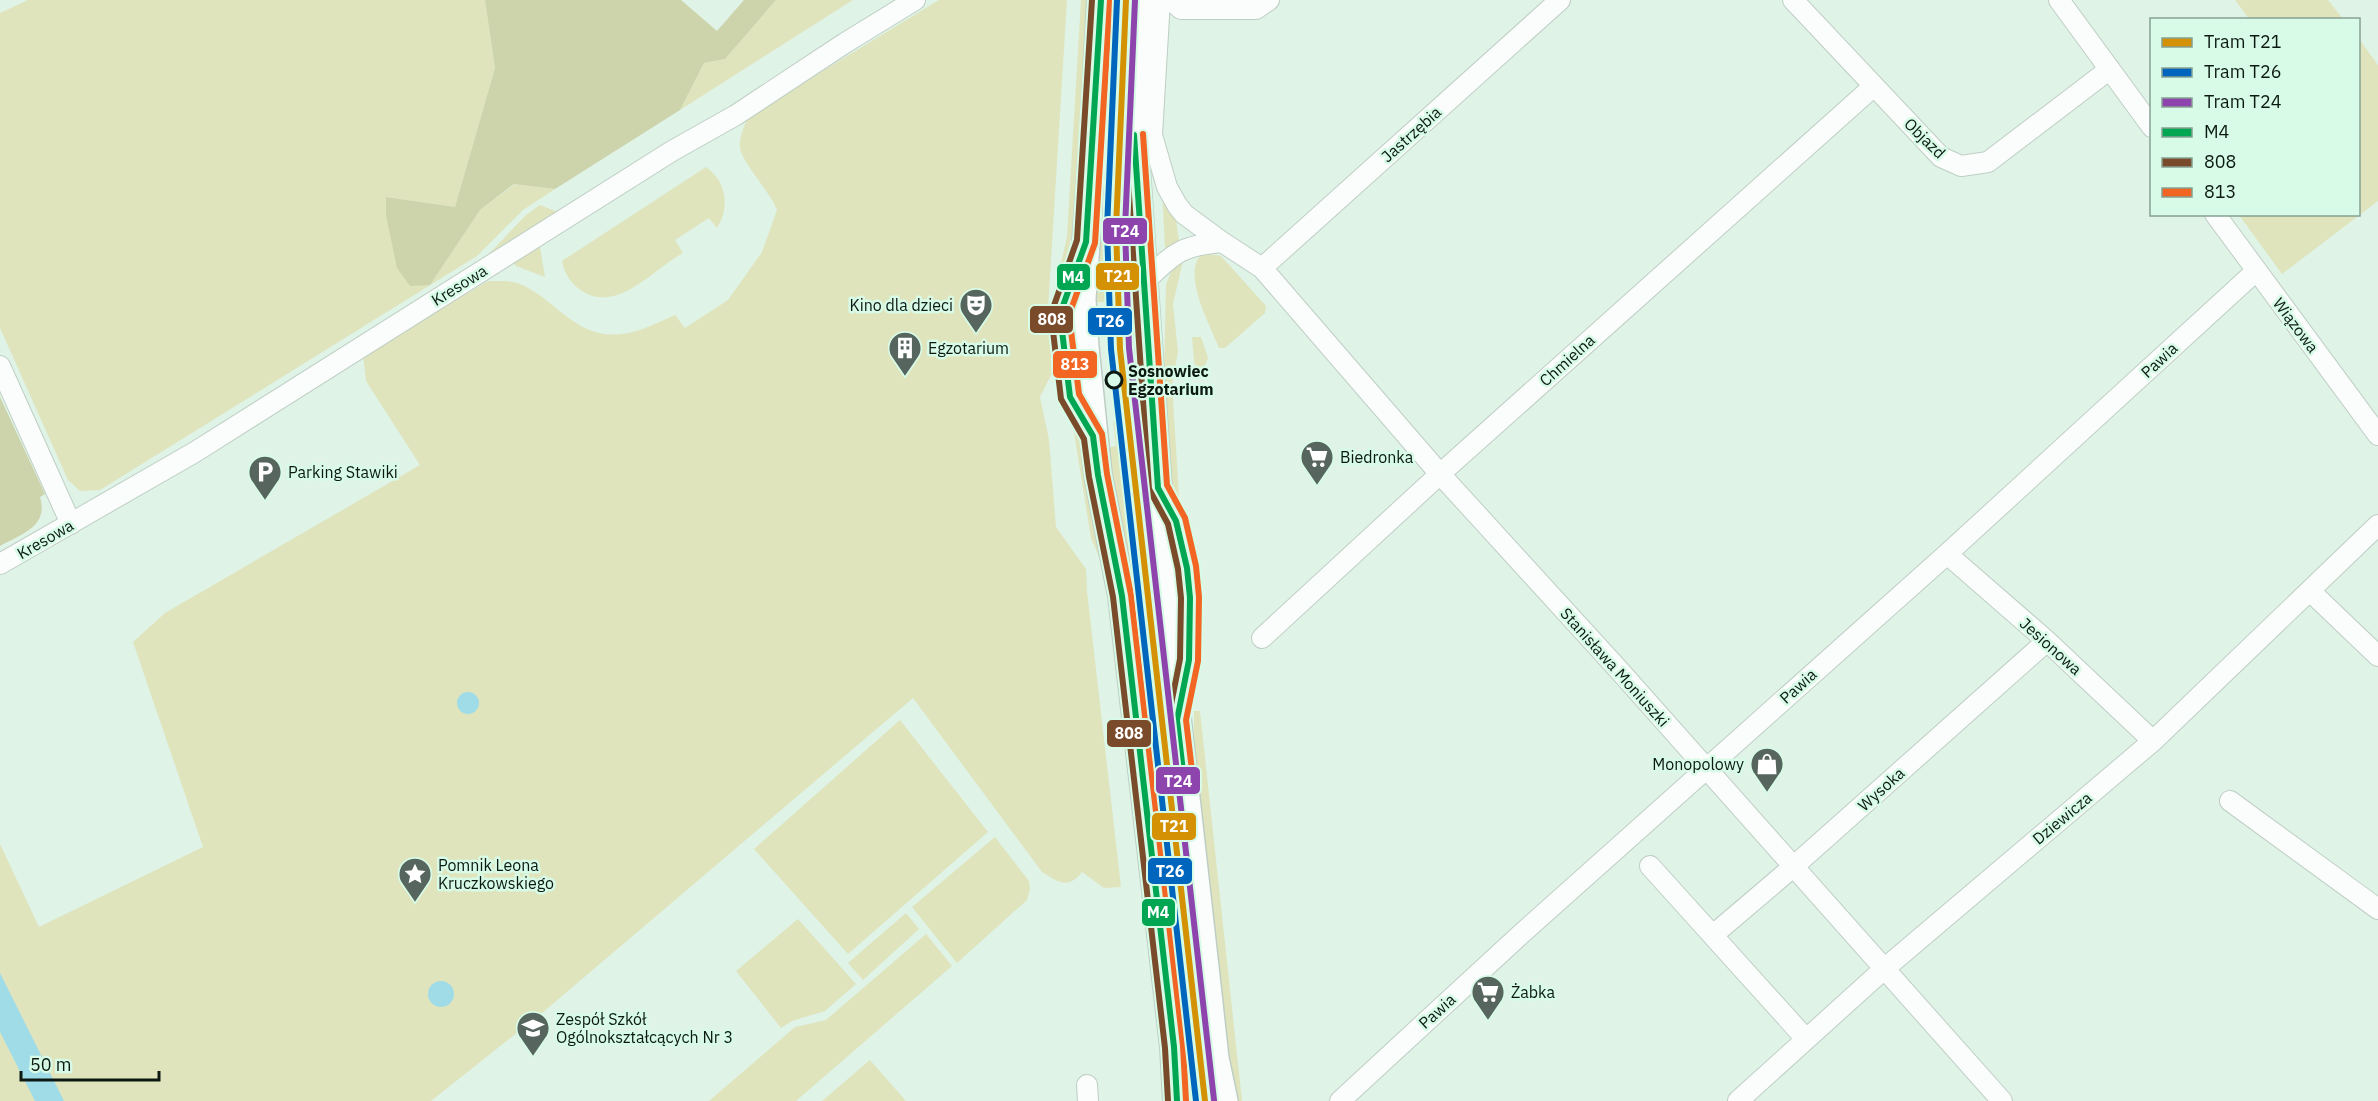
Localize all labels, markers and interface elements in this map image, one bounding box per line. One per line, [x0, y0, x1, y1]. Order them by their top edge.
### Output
legend [2150, 18, 2360, 216]
text: Tram T21 [2204, 30, 2282, 53]
text: Tram T26 [2204, 60, 2282, 83]
text: Tram T24 [2204, 90, 2282, 113]
street label: Jastrzębia [1377, 102, 1445, 166]
street label: Objazd [1900, 114, 1950, 162]
text: M4 [2204, 120, 2230, 143]
text: 808 [2204, 150, 2236, 173]
text: 813 [2204, 180, 2236, 203]
line badge: T24 [1102, 217, 1148, 245]
text: T24 [1111, 221, 1140, 241]
street label: Kresowa [427, 260, 491, 310]
line badge: T21 [1095, 262, 1140, 291]
line badge: M4 [1056, 263, 1091, 291]
text: T21 [1104, 266, 1133, 286]
text: M4 [1062, 267, 1085, 287]
theatre icon: Kino dla dzieci [958, 287, 994, 334]
street label: Wiązowa [2269, 294, 2323, 357]
place label: Kino dla dzieci [850, 295, 953, 315]
line badge: 808 [1029, 305, 1074, 334]
line badge: T26 [1087, 307, 1133, 336]
text: 808 [1038, 309, 1066, 329]
text: T26 [1096, 311, 1125, 331]
building icon: Egzotarium [887, 330, 923, 377]
street label: Chmielna [1535, 330, 1599, 390]
place label: Egzotarium [928, 338, 1009, 358]
street label: Pawia [2137, 338, 2182, 382]
line badge: 813 [1052, 350, 1098, 379]
text: 813 [1061, 354, 1089, 374]
place label: Sosnowiec Egzotarium [1128, 361, 1214, 399]
marker: Sosnowiec Egzotarium [1105, 371, 1123, 389]
supermarket icon: Biedronka [1299, 439, 1335, 486]
place label: Biedronka [1340, 447, 1414, 467]
parking icon: Parking Stawiki [247, 454, 283, 501]
place label: Parking Stawiki [288, 462, 398, 482]
street label: Kresowa [13, 515, 77, 563]
street label: Stanisława Moniuszki [1556, 603, 1674, 731]
street label: Jesionowa [2016, 613, 2086, 679]
street label: Pawia [1775, 664, 1821, 708]
line badge: 808 [1106, 719, 1152, 748]
text: 808 [1115, 723, 1143, 743]
shop icon: Monopolowy [1749, 746, 1785, 793]
place label: Monopolowy [1652, 754, 1744, 774]
street label: Wysoka [1854, 763, 1909, 815]
line badge: T24 [1155, 766, 1201, 795]
text: T24 [1164, 771, 1193, 791]
street label: Dziewicza [2028, 787, 2096, 849]
line badge: T21 [1151, 812, 1197, 841]
text: T21 [1160, 816, 1189, 836]
place label: Pomnik Leona Kruczkowskiego [438, 855, 554, 893]
place icon: Pomnik Leona Kruczkowskiego [397, 856, 433, 903]
line badge: T26 [1147, 857, 1193, 885]
text: T26 [1156, 861, 1185, 881]
line badge: M4 [1141, 898, 1176, 927]
text: M4 [1147, 902, 1170, 922]
supermarket icon: Żabka [1470, 974, 1506, 1021]
place label: Żabka [1511, 982, 1555, 1002]
street label: Pawia [1414, 989, 1460, 1033]
place label: Zespół Szkół Ogólnokształcących Nr 3 [556, 1009, 733, 1047]
school or university icon: Zespół Szkół Ogólnokształcących Nr 3 [515, 1010, 551, 1057]
scale bar [21, 1044, 159, 1082]
text: 50 m [30, 1053, 72, 1076]

